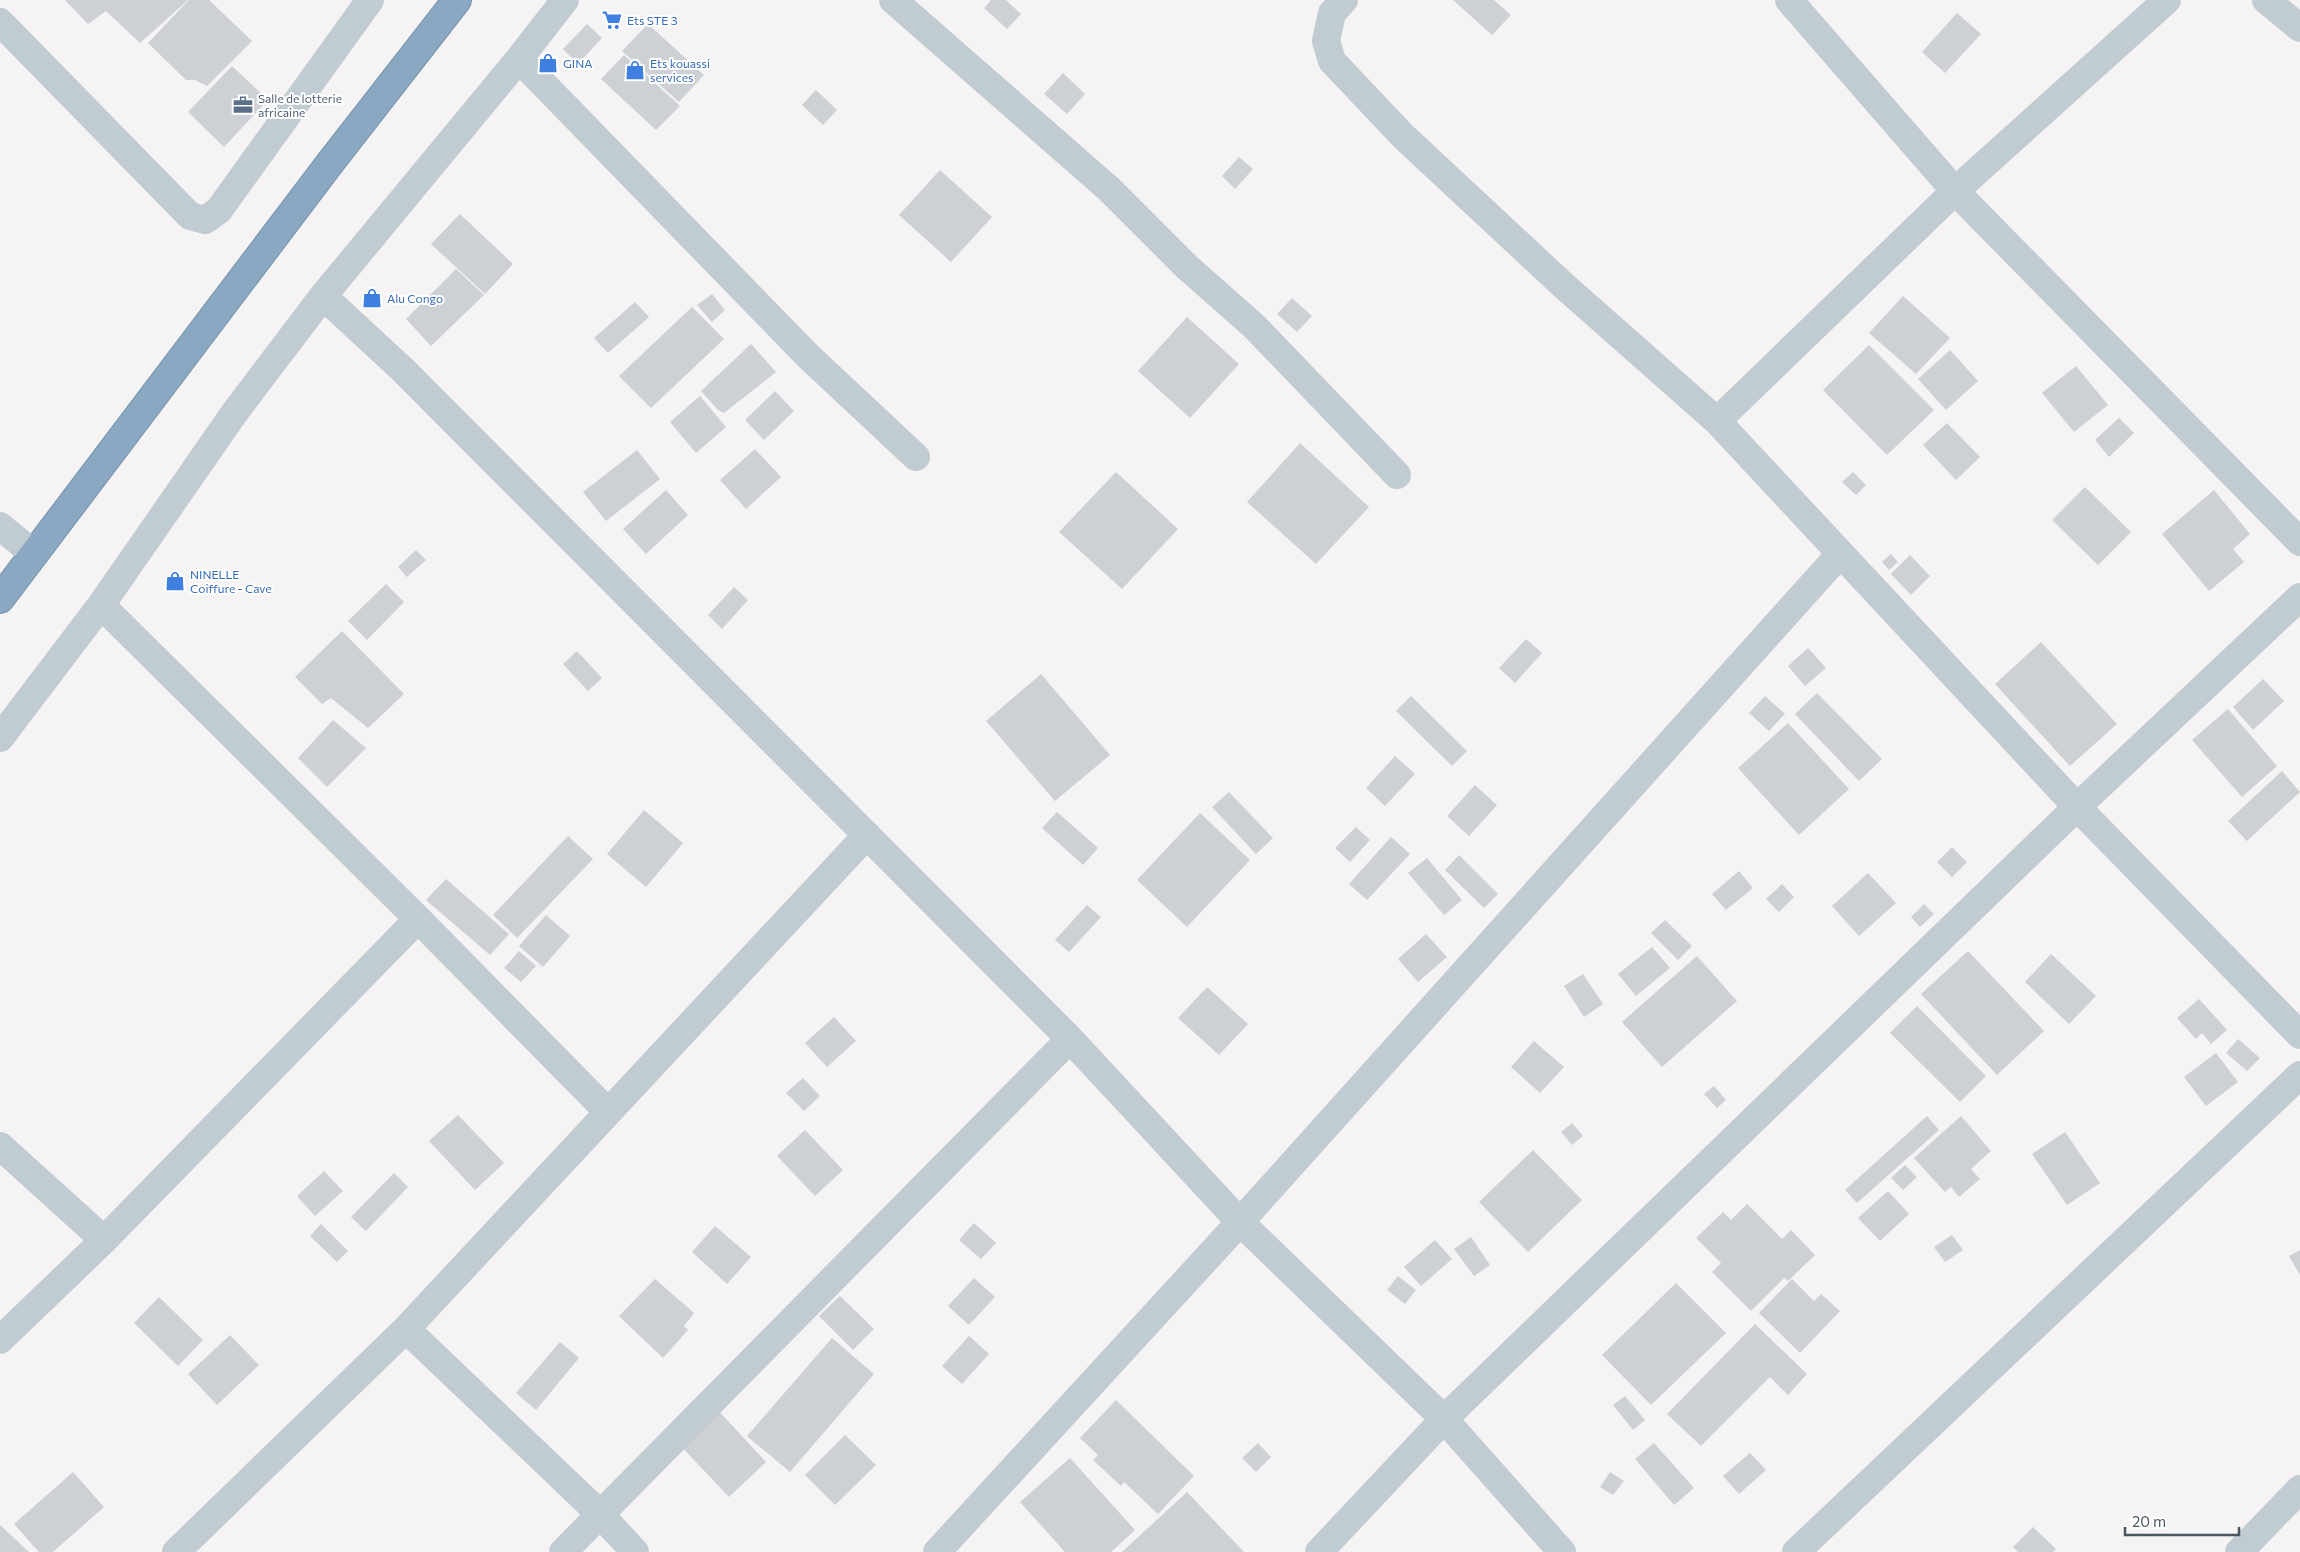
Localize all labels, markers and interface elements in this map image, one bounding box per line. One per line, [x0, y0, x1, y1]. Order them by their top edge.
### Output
supermarket icon: Ets STE 3 [601, 9, 623, 31]
place label: Ets STE 3 [627, 13, 678, 27]
shop icon: GINA [537, 52, 559, 74]
place label: GINA [563, 56, 592, 70]
place label: Ets kouassi services [650, 56, 710, 84]
shop icon: Ets kouassi services [624, 59, 646, 81]
place label: Salle de lotterie africaine [258, 91, 342, 119]
office icon: Salle de lotterie africaine [232, 94, 254, 116]
shop icon: Alu Congo [361, 287, 383, 309]
place label: Alu Congo [387, 291, 443, 305]
place label: NINELLE Coiffure - Cave [190, 567, 272, 595]
shop icon: NINELLE Coiffure - Cave [164, 570, 186, 592]
scale bar [2125, 1504, 2239, 1536]
text: 20 m [2132, 1512, 2166, 1530]

